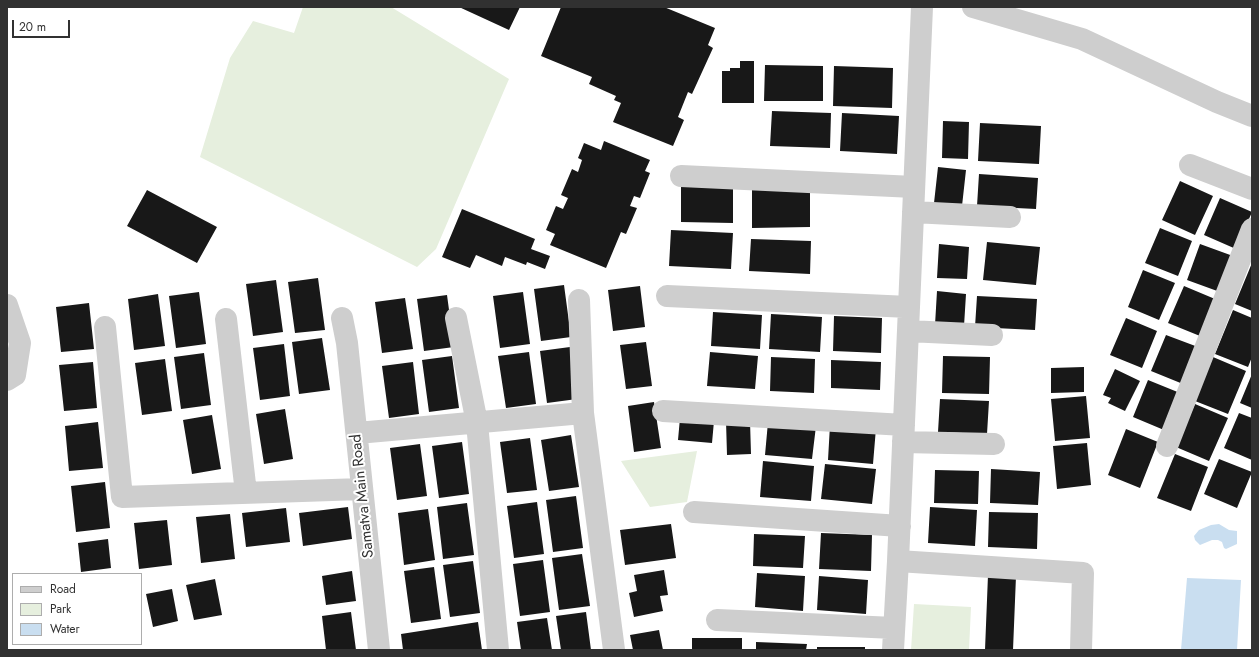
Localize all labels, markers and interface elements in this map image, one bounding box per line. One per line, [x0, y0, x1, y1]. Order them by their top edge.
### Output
scale bar [14, 12, 72, 38]
text: 20 m [19, 18, 46, 36]
street label: Samatva Main Road [348, 433, 378, 559]
legend [12, 573, 142, 645]
text: Road [50, 580, 76, 598]
text: Park [50, 600, 71, 618]
text: Water [50, 620, 80, 638]

